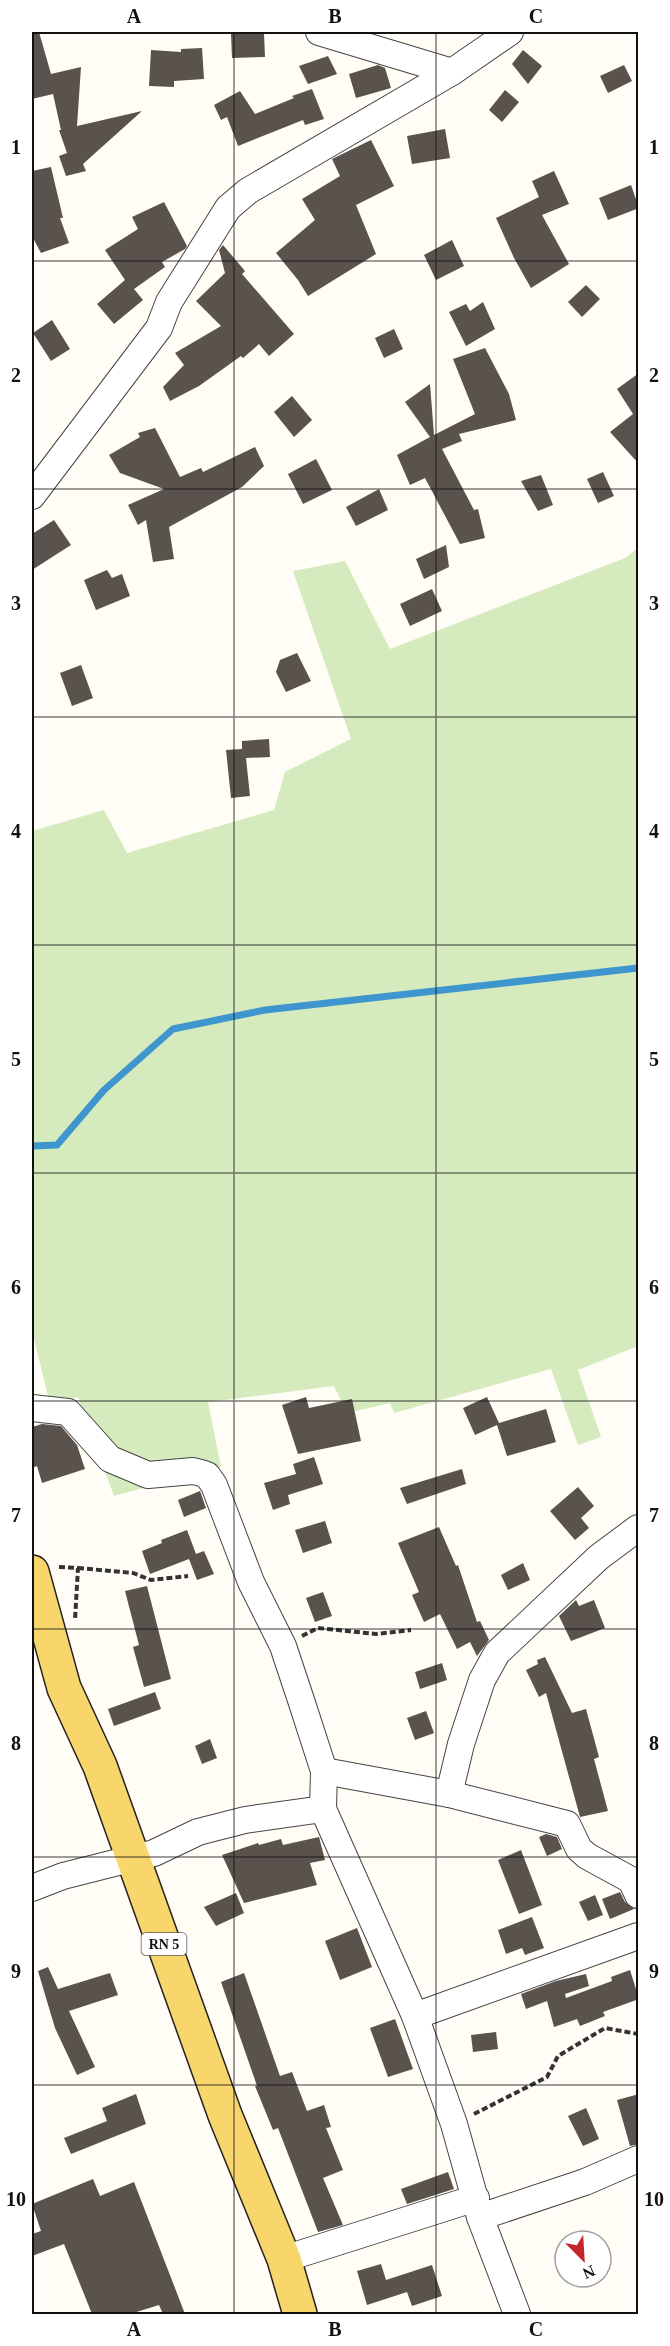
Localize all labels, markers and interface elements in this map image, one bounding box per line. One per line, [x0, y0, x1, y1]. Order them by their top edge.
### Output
text: A [127, 5, 142, 27]
text: B [328, 5, 342, 27]
text: C [529, 5, 543, 27]
text: 1 [11, 136, 21, 158]
text: 1 [649, 136, 659, 158]
text: 2 [11, 364, 21, 386]
text: 2 [649, 364, 659, 386]
text: 3 [11, 592, 21, 614]
text: 3 [649, 592, 659, 614]
text: 4 [11, 820, 21, 842]
text: 4 [649, 820, 659, 842]
text: 5 [11, 1048, 21, 1070]
text: 5 [649, 1048, 659, 1070]
text: 6 [11, 1276, 21, 1298]
text: 6 [649, 1276, 659, 1298]
text: 7 [11, 1504, 21, 1526]
text: 7 [649, 1504, 659, 1526]
text: 8 [11, 1732, 21, 1754]
text: 8 [649, 1732, 659, 1754]
road number: RN 5 [142, 1933, 186, 1955]
text: 9 [11, 1960, 21, 1982]
text: 9 [649, 1960, 659, 1982]
text: 10 [6, 2188, 26, 2210]
text: 10 [644, 2188, 664, 2210]
north arrow [553, 2229, 613, 2289]
text: N [580, 2262, 598, 2283]
text: A [127, 2318, 142, 2340]
text: B [328, 2318, 342, 2340]
text: C [529, 2318, 543, 2340]

